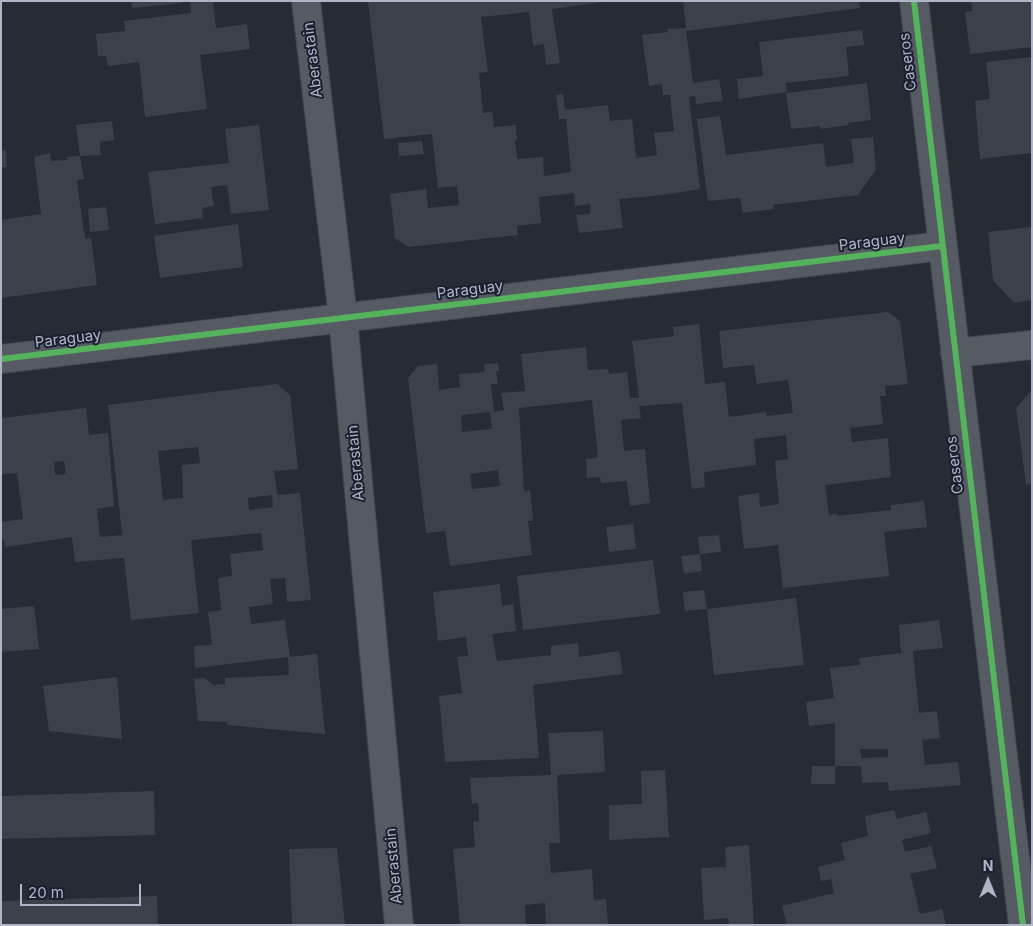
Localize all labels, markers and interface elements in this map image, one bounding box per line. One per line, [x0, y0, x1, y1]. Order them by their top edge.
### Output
street label: Aberastain [299, 21, 327, 99]
street label: Caseros [896, 32, 920, 92]
street label: Paraguay [838, 229, 906, 255]
street label: Paraguay [436, 277, 504, 303]
street label: Paraguay [34, 326, 102, 352]
street label: Aberastain [344, 424, 368, 502]
street label: Caseros [943, 435, 967, 495]
street label: Aberastain [382, 827, 406, 905]
north arrow [963, 856, 1013, 906]
text: N [983, 857, 993, 874]
scale bar [22, 874, 144, 906]
text: 20 m [28, 883, 64, 902]

